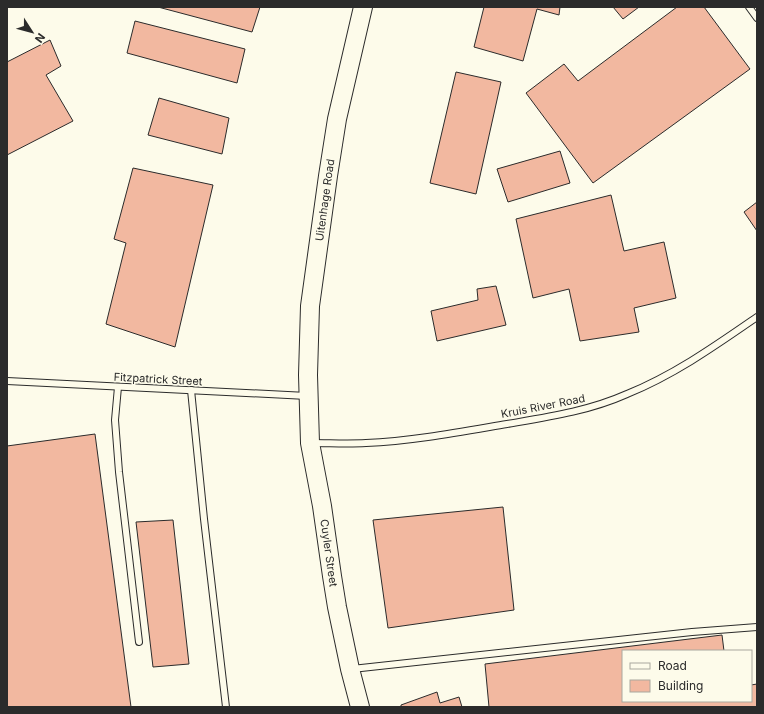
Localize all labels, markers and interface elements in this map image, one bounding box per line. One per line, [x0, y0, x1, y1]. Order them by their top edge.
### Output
north arrow [12, 12, 52, 52]
text: N [32, 30, 48, 45]
street label: Uitenhage Road [312, 158, 338, 242]
street label: Fitzpatrick Street [113, 370, 203, 388]
street label: Kruis River Road [500, 391, 586, 421]
street label: Cuyler Street [317, 518, 341, 588]
legend [622, 650, 752, 702]
text: Road [658, 658, 687, 673]
text: Building [658, 678, 703, 693]

